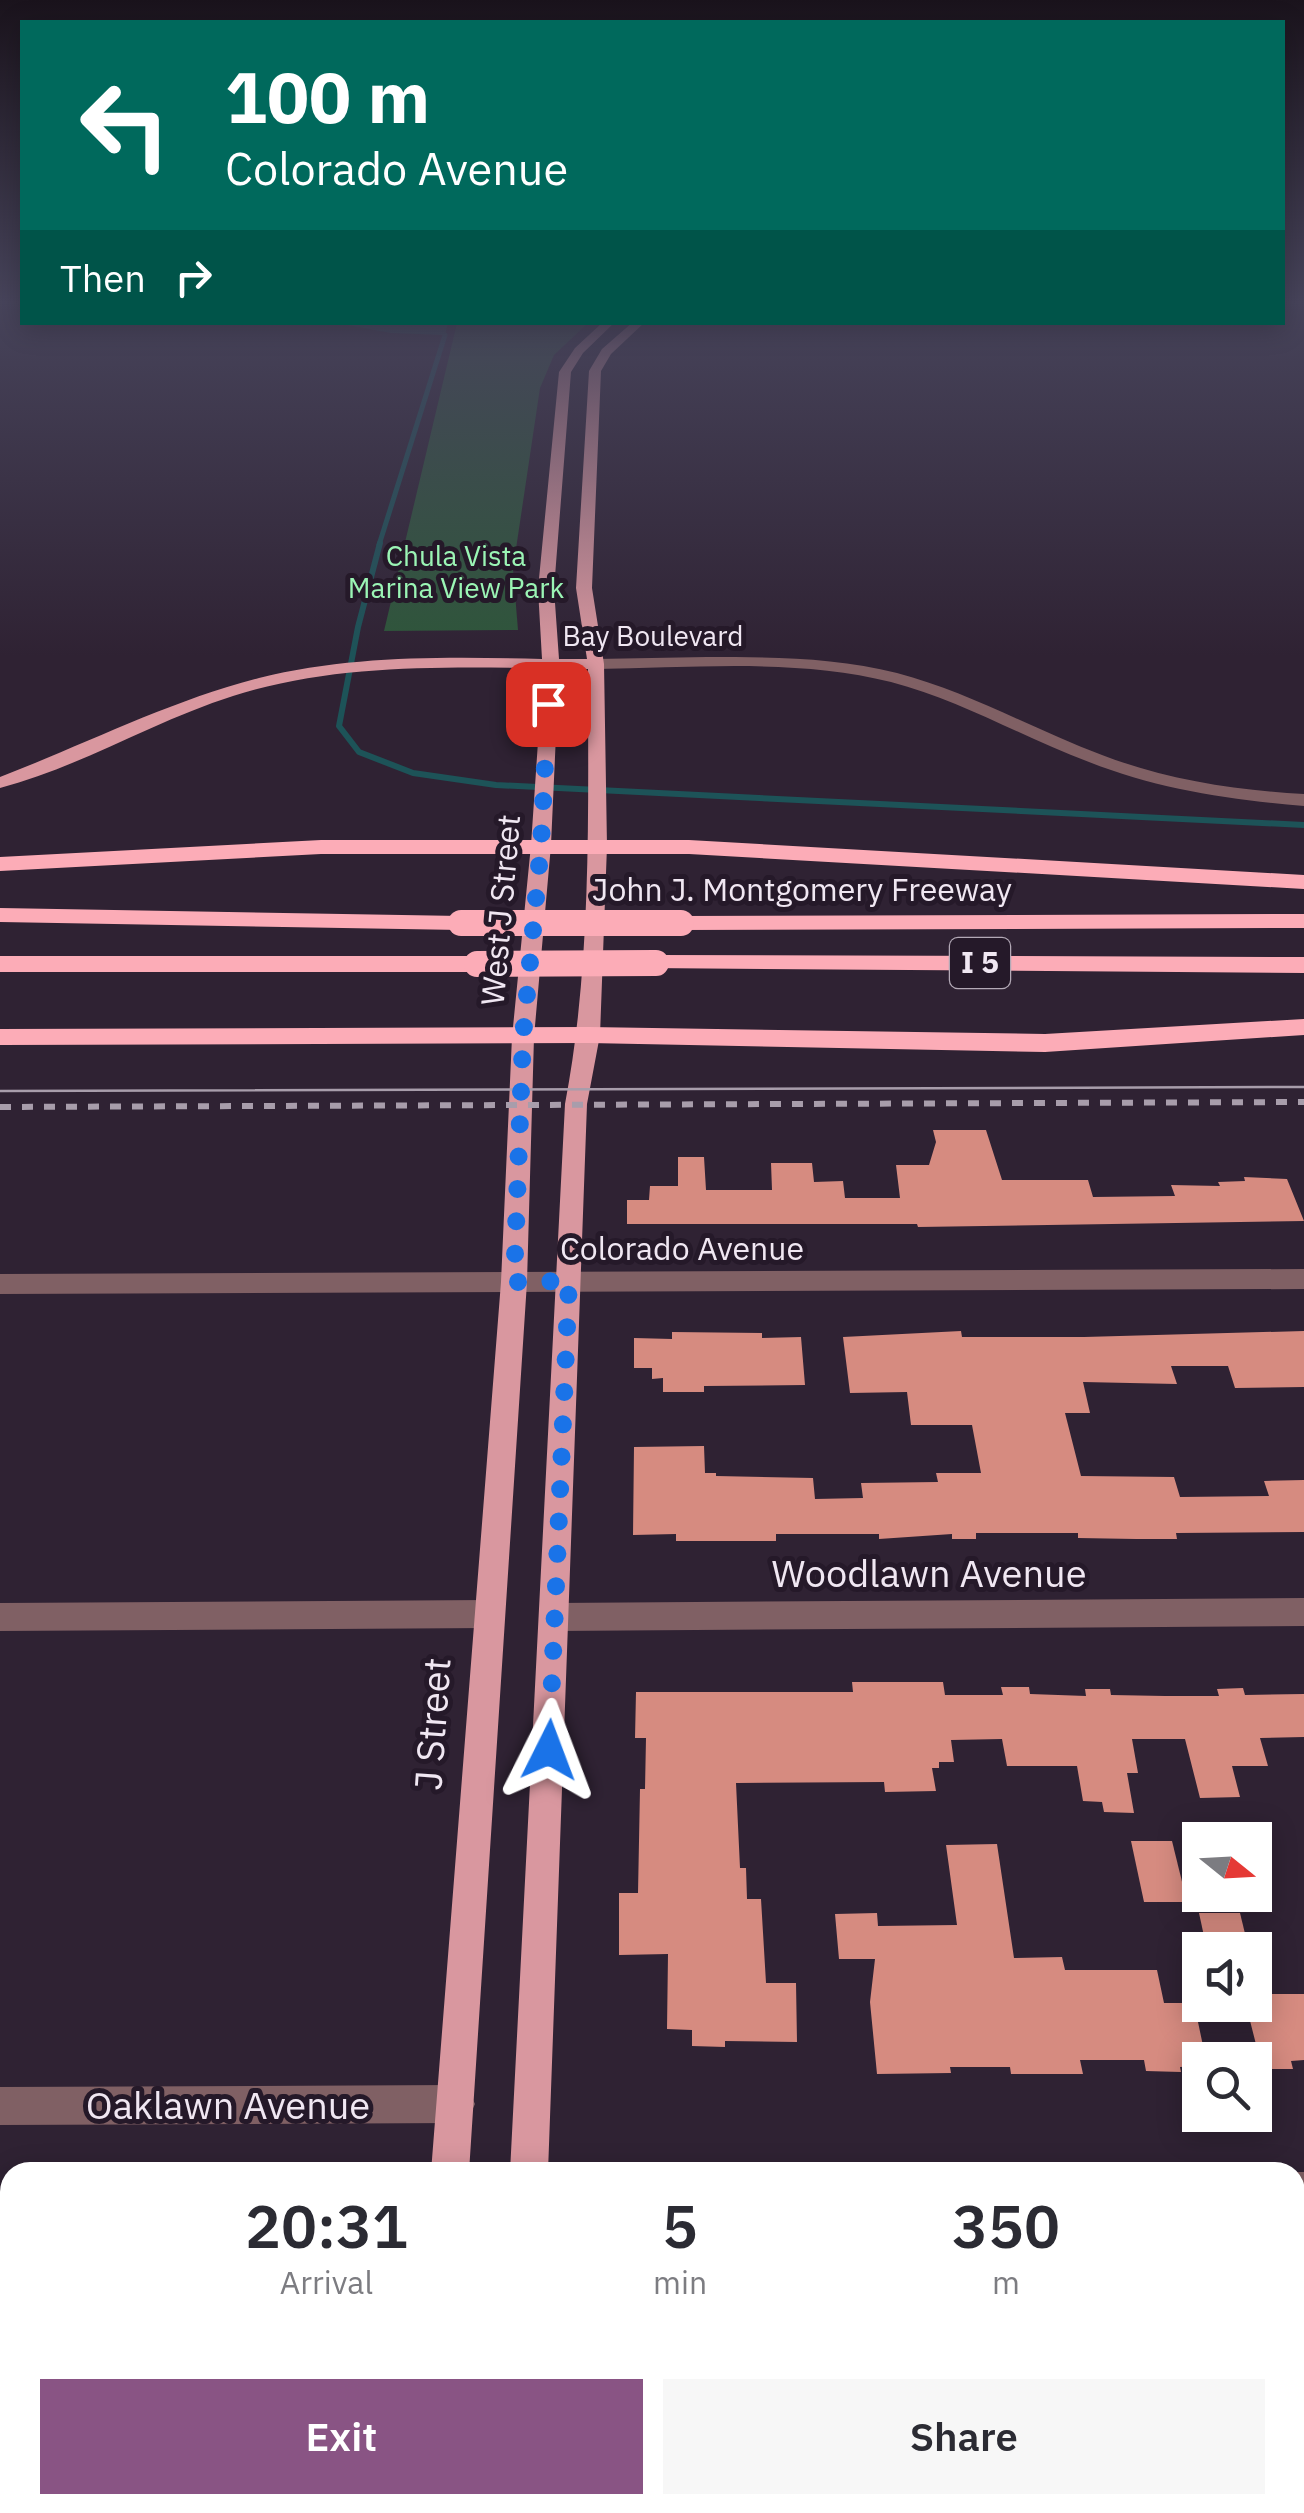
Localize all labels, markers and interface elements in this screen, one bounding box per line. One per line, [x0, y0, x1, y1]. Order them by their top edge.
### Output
text: 100 m [225, 51, 430, 142]
icon: left [60, 60, 190, 190]
text: Colorado Avenue [225, 139, 568, 197]
icon: right [166, 250, 221, 305]
text: Then [60, 253, 146, 302]
park label: Chula Vista Marina View Park [348, 537, 564, 606]
street label: Bay Boulevard [562, 617, 744, 654]
pin [506, 662, 591, 747]
icon: arrive [521, 677, 576, 732]
street label: West J Street [471, 813, 529, 1007]
street label: John J. Montgomery Freeway [592, 868, 1012, 910]
road number: I 5 [950, 938, 1010, 988]
street label: Colorado Avenue [560, 1227, 804, 1269]
street label: Woodlawn Avenue [771, 1548, 1087, 1597]
street label: J Street [402, 1656, 461, 1792]
position arrow [497, 1698, 601, 1802]
north arrow [1182, 1822, 1272, 1912]
map controls [1182, 1822, 1272, 2132]
button: sound [1182, 1932, 1272, 2022]
button: search [1182, 2042, 1272, 2132]
street label: Oaklawn Avenue [86, 2080, 370, 2129]
text: 20:31 [245, 2186, 408, 2265]
text: 5 [662, 2186, 698, 2265]
text: 350 [952, 2186, 1060, 2265]
text: Arrival [280, 2261, 373, 2303]
text: min [653, 2261, 707, 2303]
text: m [992, 2261, 1020, 2303]
button: Exit [40, 2379, 643, 2494]
button: Share [663, 2379, 1265, 2494]

